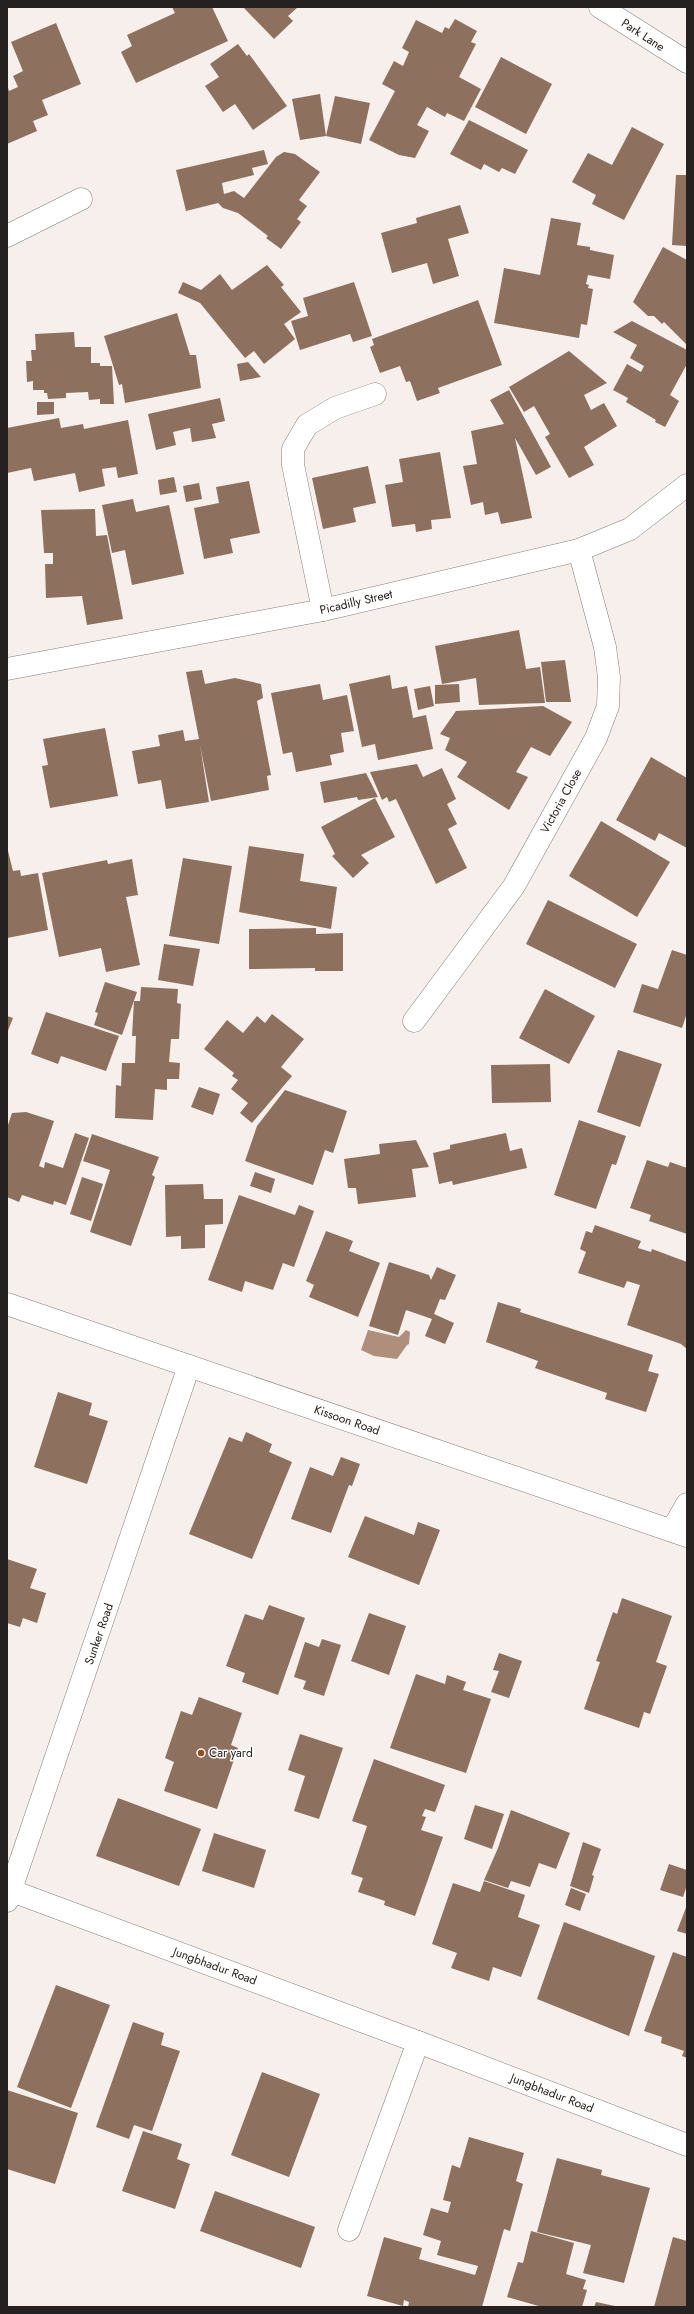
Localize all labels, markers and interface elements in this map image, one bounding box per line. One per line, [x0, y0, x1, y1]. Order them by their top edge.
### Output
street label: Park Lane [618, 14, 668, 56]
street label: Picadilly Street [318, 585, 394, 619]
street label: Victoria Close [536, 765, 586, 837]
street label: Kissoon Road [312, 1400, 382, 1440]
street label: Sunker Road [80, 1601, 118, 1667]
place label: Car yard [209, 1744, 253, 1762]
marker: Car yard [196, 1748, 206, 1758]
street label: Jungbhadur Road [169, 1942, 259, 1990]
street label: Jungbhadur Road [506, 2068, 596, 2117]

